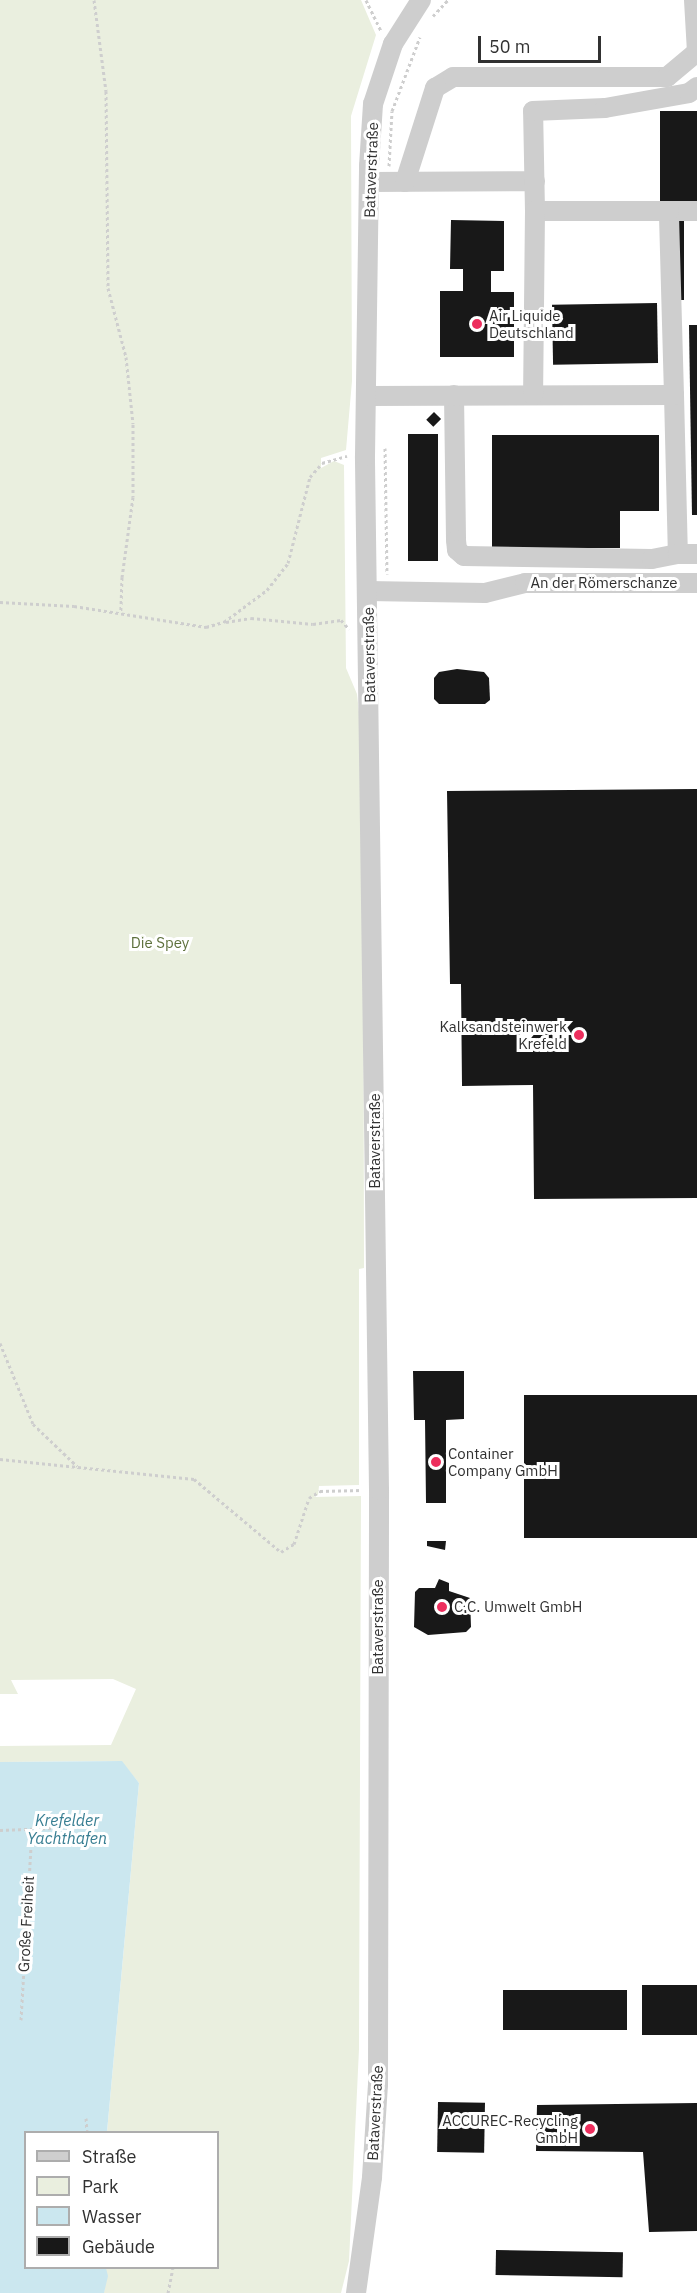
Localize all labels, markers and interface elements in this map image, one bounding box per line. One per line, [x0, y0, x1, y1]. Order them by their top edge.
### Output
scale bar [481, 24, 604, 62]
text: 50 m [489, 35, 531, 58]
street label: Bataverstraße [360, 122, 382, 218]
place label: Air Liquide Deutschland [489, 306, 574, 341]
marker: Air Liquide Deutschland [470, 317, 484, 331]
street label: An der Römerschanze [530, 574, 678, 592]
street label: Bataverstraße [359, 607, 379, 703]
park label: Die Spey [131, 934, 189, 952]
place label: Kalksandsteinwerk Krefeld [439, 1017, 567, 1052]
marker: Kalksandsteinwerk Krefeld [572, 1028, 586, 1042]
street label: Bataverstraße [366, 1093, 384, 1189]
place label: Container Company GmbH [448, 1444, 558, 1479]
marker: Container Company GmbH [429, 1455, 443, 1469]
street label: Bataverstraße [369, 1579, 387, 1675]
place label: C.C. Umwelt GmbH [454, 1598, 582, 1616]
marker: C.C. Umwelt GmbH [435, 1600, 449, 1614]
water label: Krefelder Yachthafen [27, 1810, 107, 1848]
street label: Große Freiheit [14, 1875, 38, 1973]
street label: Bataverstraße [364, 2065, 386, 2161]
place label: ACCUREC-Recycling GmbH [442, 2111, 578, 2146]
marker: ACCUREC-Recycling GmbH [583, 2122, 597, 2136]
legend [24, 2131, 219, 2269]
text: Straße [82, 2145, 136, 2168]
text: Park [82, 2175, 118, 2198]
text: Wasser [82, 2205, 141, 2228]
text: Gebäude [82, 2235, 155, 2258]

